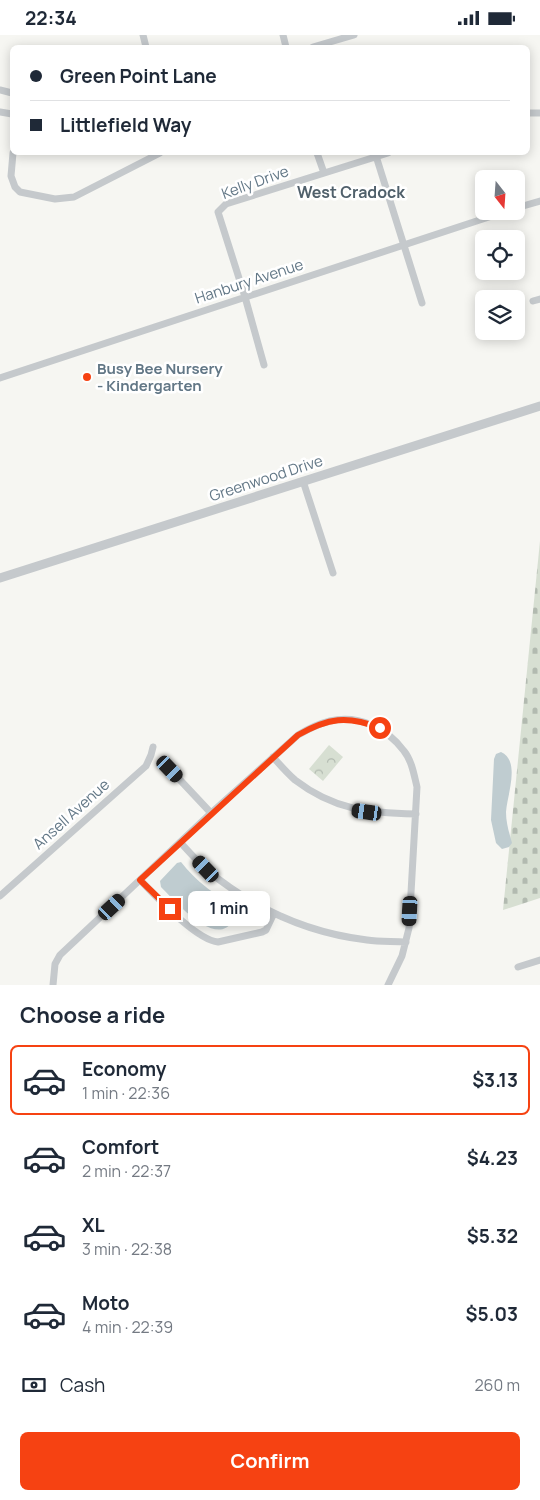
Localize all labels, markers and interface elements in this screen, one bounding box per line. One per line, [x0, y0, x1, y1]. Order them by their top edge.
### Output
text: 22:34 [25, 5, 77, 31]
text: Green Point Lane [60, 63, 217, 89]
text: Littlefield Way [60, 112, 191, 138]
street label: Kelly Drive [218, 160, 292, 204]
north arrow [475, 170, 525, 220]
map controls [475, 170, 525, 340]
district label: West Cradock [297, 181, 405, 203]
button: locate [475, 230, 525, 280]
street label: Hanbury Avenue [192, 254, 306, 308]
button: layers [475, 290, 525, 340]
place label: Busy Bee Nursery - Kindergarten [97, 358, 223, 396]
marker: Busy Bee Nursery - Kindergarten [81, 371, 93, 383]
street label: Greenwood Drive [207, 450, 326, 506]
route start [369, 717, 391, 739]
car [154, 753, 185, 785]
street label: Ansell Avenue [28, 774, 114, 854]
car [351, 802, 382, 822]
car [190, 853, 221, 885]
car [95, 891, 128, 923]
callout: 1 min [188, 891, 270, 927]
car [401, 896, 418, 926]
text: 1 min [209, 897, 249, 919]
route end [159, 898, 181, 920]
text: Choose a ride [20, 1000, 165, 1030]
text: Economy [82, 1056, 166, 1082]
icon: car [22, 1058, 67, 1103]
text: $3.13 [472, 1067, 518, 1093]
text: 1 min · 22:36 [82, 1082, 170, 1104]
text: Comfort [82, 1134, 159, 1160]
icon: car [22, 1136, 67, 1181]
text: $4.23 [467, 1145, 518, 1171]
text: 2 min · 22:37 [82, 1160, 171, 1182]
text: XL [82, 1212, 105, 1238]
icon: car [22, 1214, 67, 1259]
text: $5.32 [467, 1223, 518, 1249]
text: 3 min · 22:38 [82, 1238, 172, 1260]
text: Moto [82, 1290, 129, 1316]
icon: car [22, 1292, 67, 1337]
text: $5.03 [466, 1301, 518, 1327]
text: 4 min · 22:39 [82, 1316, 173, 1338]
icon: cash [20, 1371, 48, 1399]
text: Cash [60, 1372, 105, 1398]
text: 260 m [474, 1374, 520, 1396]
button: Confirm [20, 1432, 520, 1490]

